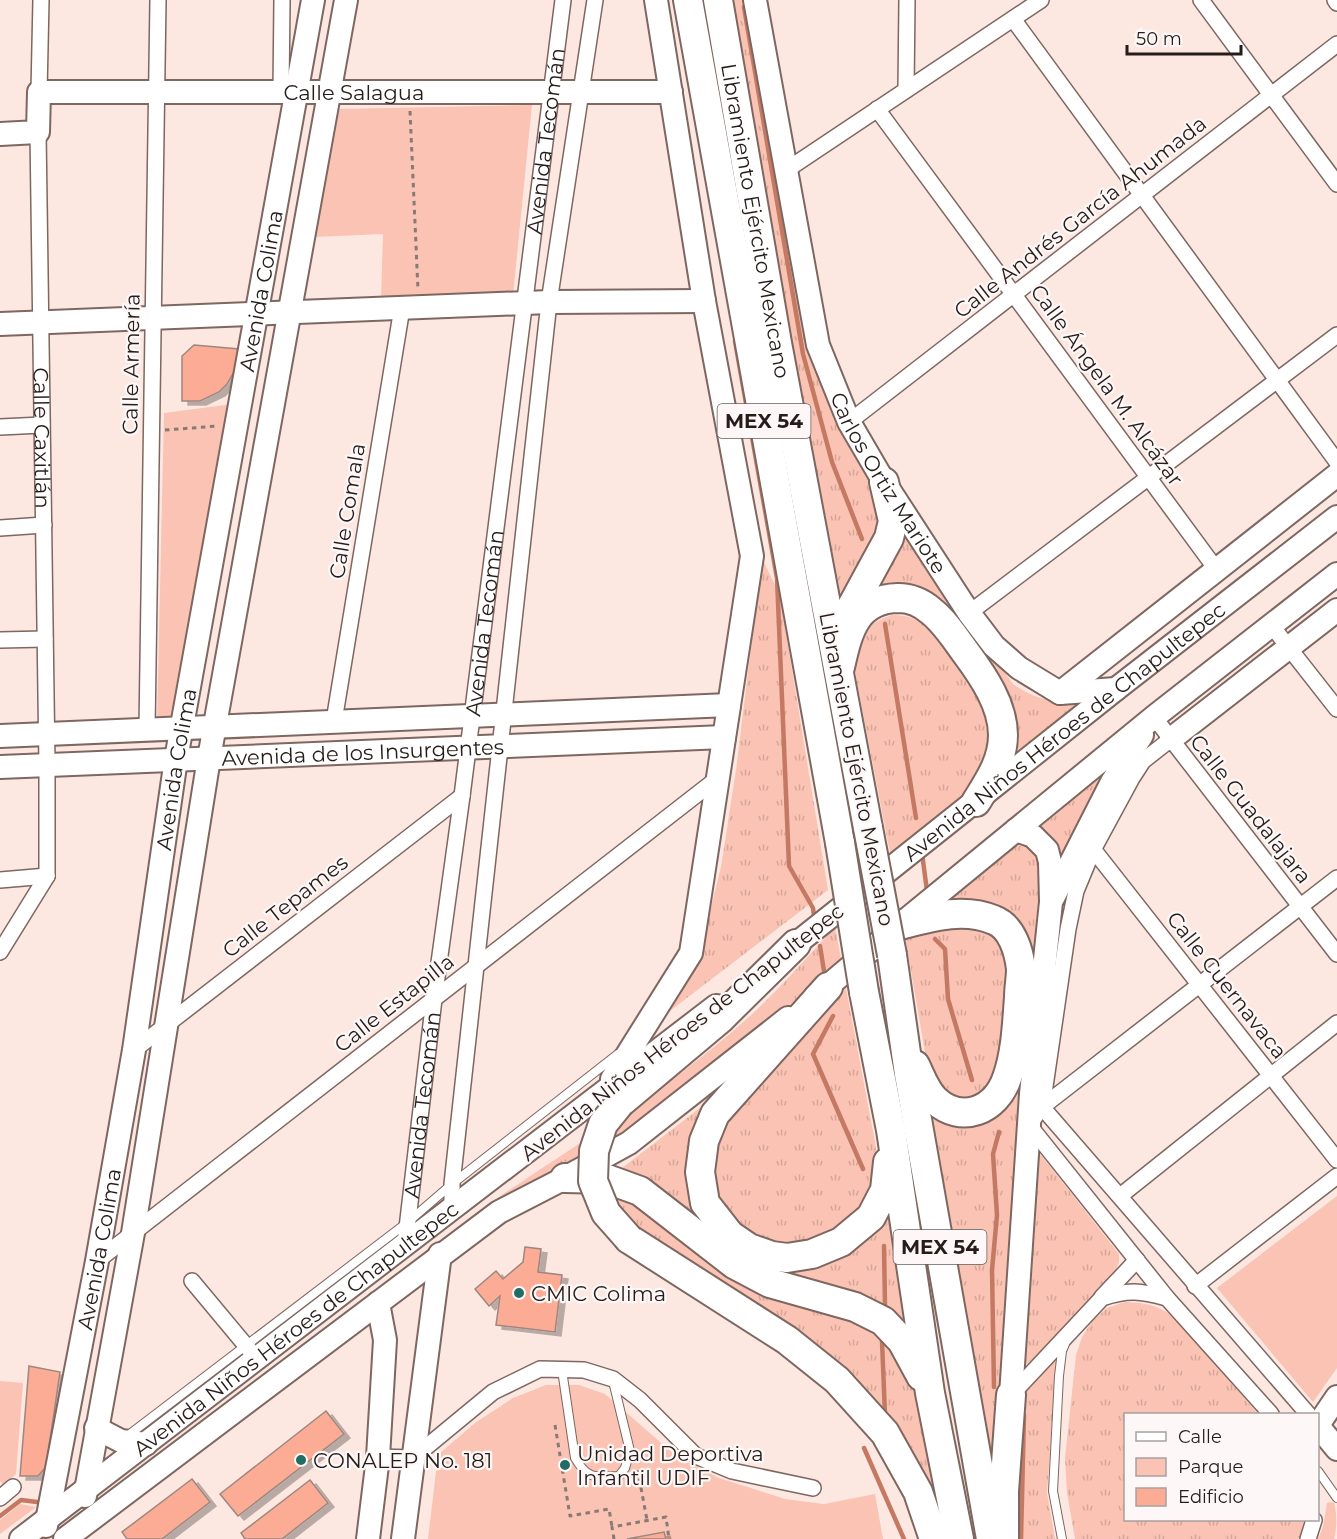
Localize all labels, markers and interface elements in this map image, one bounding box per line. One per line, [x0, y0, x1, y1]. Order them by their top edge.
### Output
scale bar [1127, 18, 1241, 56]
text: 50 m [1136, 28, 1182, 50]
street label: Avenida Tecomán [521, 46, 569, 235]
street label: Libramiento Ejército Mexicano [717, 61, 796, 380]
street label: Calle Salagua [283, 80, 424, 105]
street label: Calle Andrés García Ahumada [949, 111, 1211, 323]
street label: Avenida Colima [234, 208, 287, 374]
street label: Calle Ángela M. Alcázar [1025, 279, 1189, 491]
street label: Calle Armería [117, 293, 145, 435]
street label: Calle Caxitlán [29, 367, 56, 509]
street label: Carlos Ortiz Mariote [826, 388, 952, 578]
road number: MEX 54 [718, 404, 810, 438]
street label: Calle Comala [324, 441, 370, 581]
street label: Avenida Tecomán [460, 528, 508, 718]
street label: Avenida Niños Héroes de Chapultepec [898, 596, 1230, 866]
street label: Libramiento Ejército Mexicano [814, 610, 900, 928]
street label: Avenida Colima [150, 686, 201, 852]
street label: Calle Guadalajara [1185, 730, 1317, 888]
street label: Avenida de los Insurgentes [221, 734, 504, 770]
street label: Calle Tepames [217, 849, 353, 963]
street label: Avenida Niños Héroes de Chapultepec [516, 898, 848, 1166]
street label: Calle Cuernavaca [1162, 906, 1292, 1064]
street label: Calle Estapilla [329, 949, 459, 1057]
street label: Avenida Tecomán [398, 1010, 445, 1200]
street label: Avenida Colima [72, 1166, 126, 1332]
street label: Avenida Niños Héroes de Chapultepec [128, 1196, 463, 1461]
road number: MEX 54 [894, 1230, 986, 1264]
place label: CMIC Colima [531, 1281, 666, 1306]
marker: CMIC Colima [512, 1286, 526, 1300]
legend [1124, 1413, 1319, 1521]
text: Calle [1178, 1426, 1222, 1448]
place label: Unidad Deportiva Infantil UDIF [577, 1441, 764, 1490]
place label: CONALEP No. 181 [313, 1448, 492, 1473]
marker: CONALEP No. 181 [294, 1453, 308, 1467]
text: Parque [1178, 1456, 1244, 1478]
marker: Unidad Deportiva Infantil UDIF [558, 1458, 572, 1472]
text: Edificio [1178, 1486, 1244, 1508]

